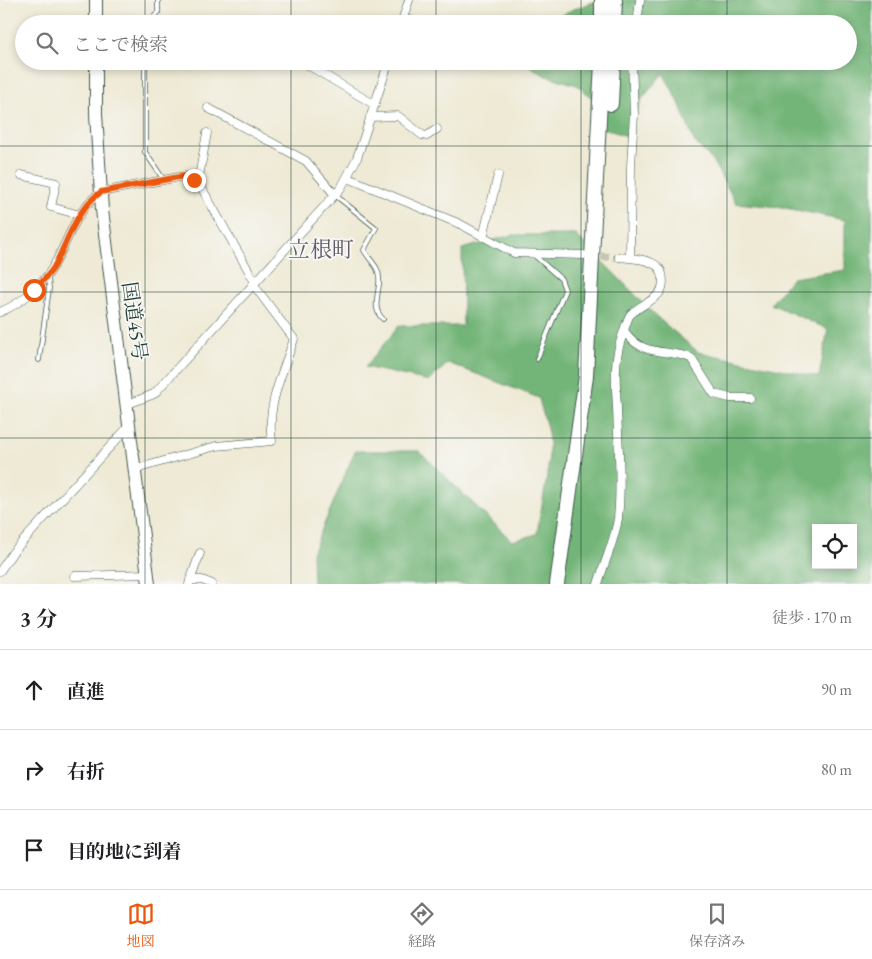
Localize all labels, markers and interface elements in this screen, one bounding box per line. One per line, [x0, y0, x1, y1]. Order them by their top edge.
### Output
search box [15, 15, 857, 70]
icon: search [33, 29, 61, 57]
text: ここで検索 [73, 32, 168, 57]
route end [183, 169, 206, 192]
district label: 立根町 [288, 235, 354, 264]
route start [23, 279, 46, 302]
street label: 国道45号 [117, 280, 153, 362]
map controls [812, 524, 857, 569]
button: locate [812, 524, 857, 569]
text: 3 分 [20, 605, 57, 632]
text: 徒歩 · 170 m [772, 607, 852, 628]
icon: ahead [20, 676, 48, 704]
text: 直進 [67, 679, 105, 704]
text: 90 m [821, 679, 852, 700]
icon: right [20, 756, 48, 784]
text: 右折 [67, 759, 105, 784]
text: 80 m [821, 759, 852, 780]
icon: arrive [20, 836, 48, 864]
text: 目的地に到着 [67, 839, 181, 864]
tab: 地図 [127, 900, 155, 950]
tab: 経路 [408, 900, 436, 950]
tab: 保存済み [689, 900, 745, 950]

